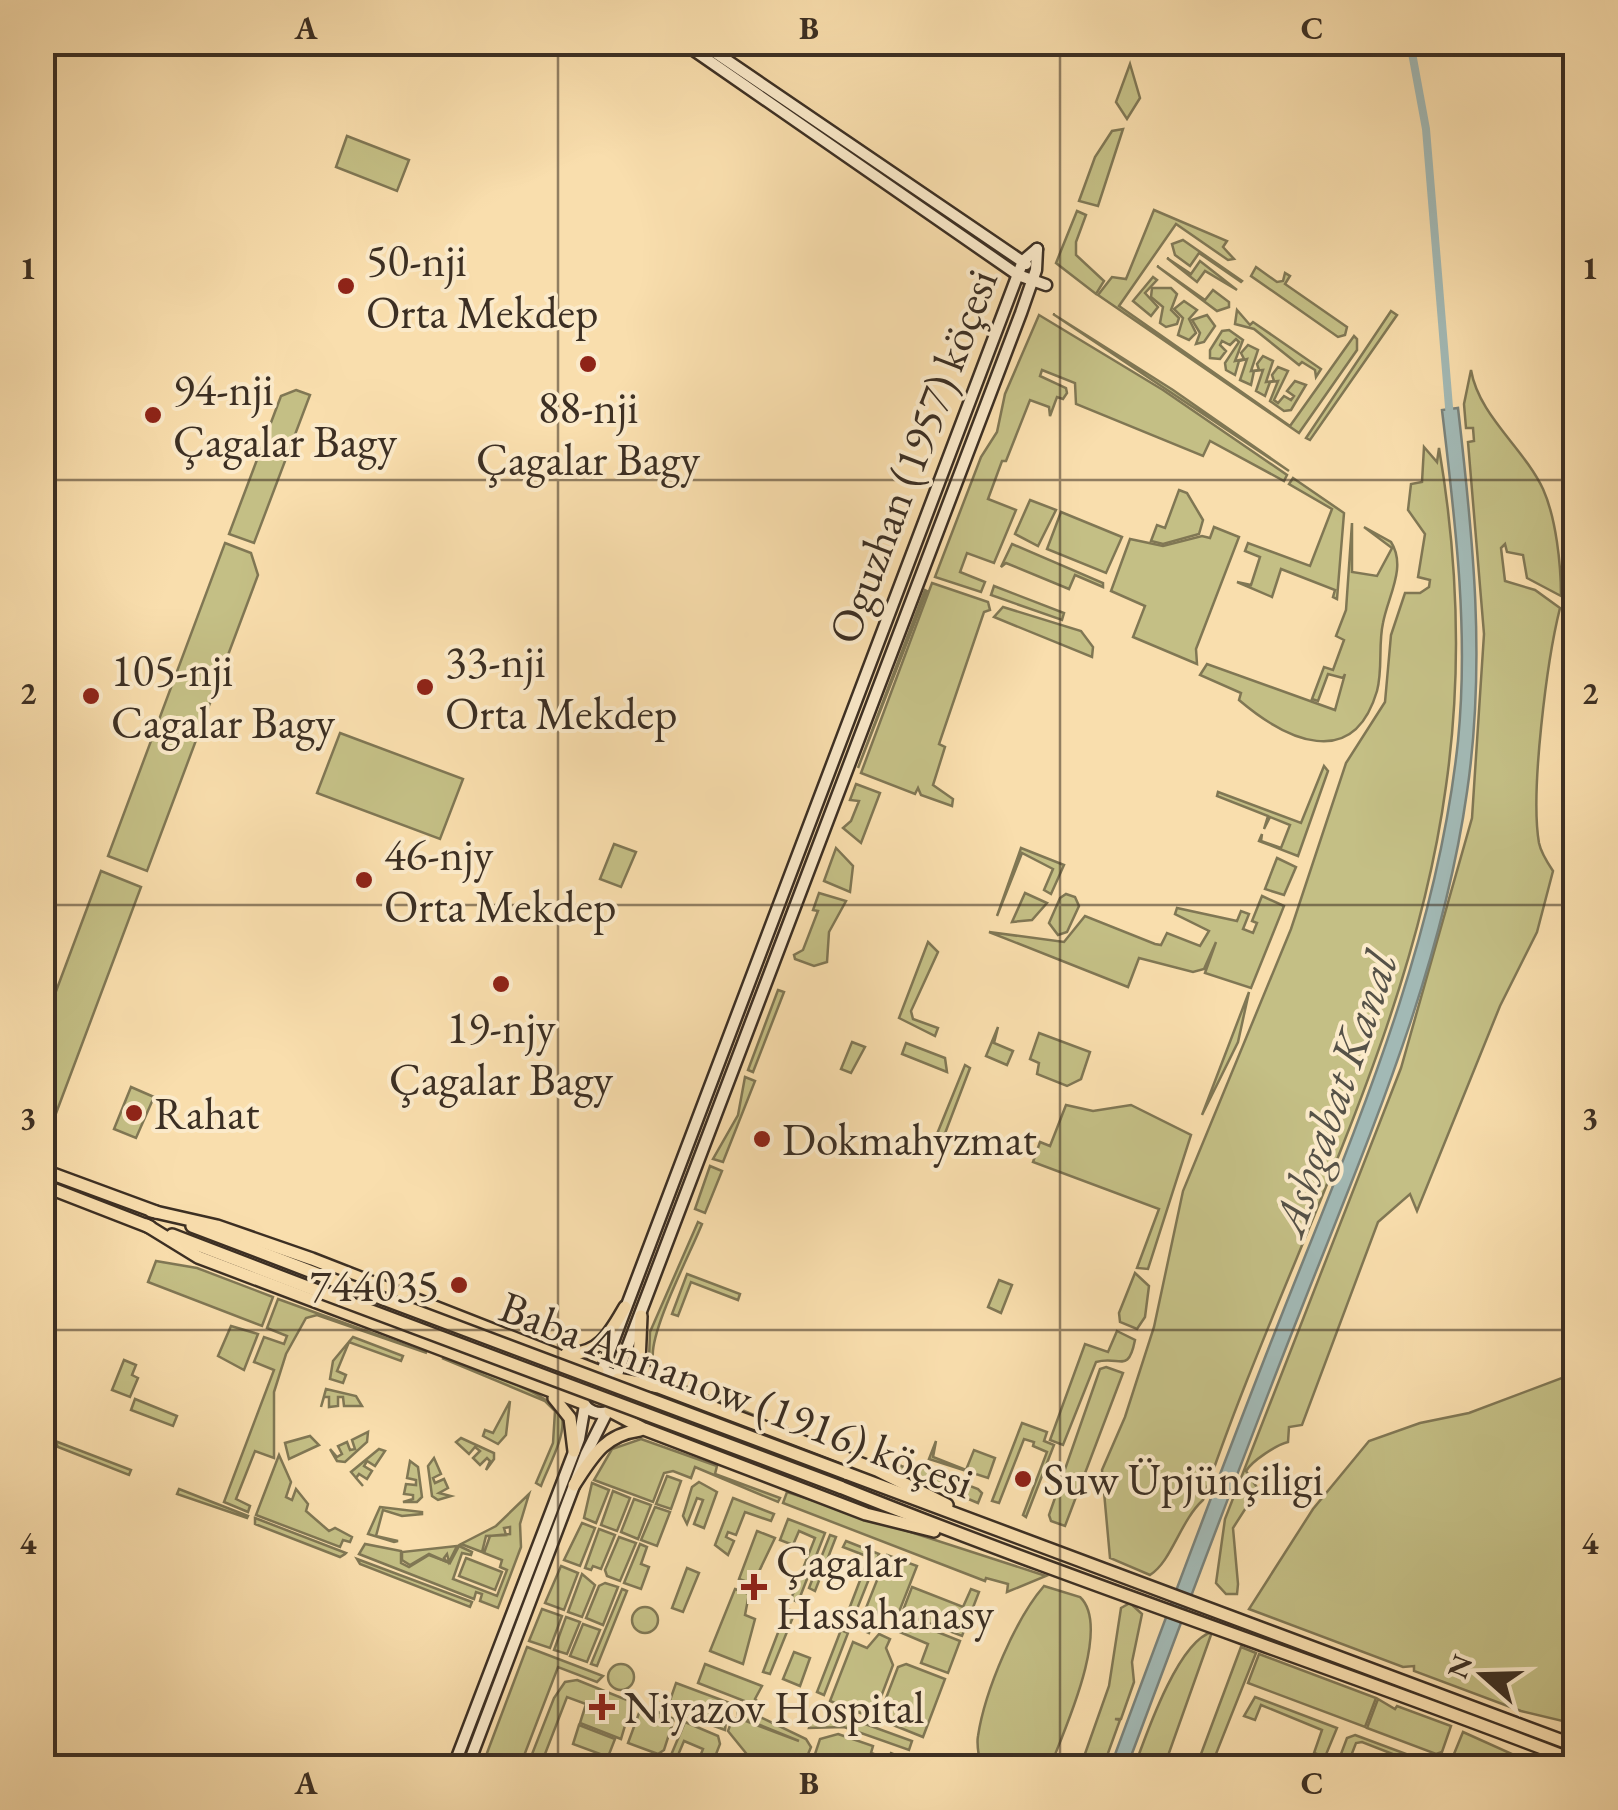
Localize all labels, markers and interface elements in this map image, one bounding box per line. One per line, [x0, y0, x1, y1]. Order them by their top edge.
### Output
text: A [293, 7, 318, 49]
text: B [799, 7, 819, 49]
text: C [1301, 7, 1323, 49]
place label: 50-nji Orta Mekdep [366, 231, 598, 341]
text: 1 [20, 247, 36, 289]
text: 1 [1582, 247, 1598, 289]
street label: Oguzhan (1957) köçesi [814, 261, 1010, 651]
marker: 50-nji Orta Mekdep [335, 275, 357, 297]
marker: 88-nji Çagalar Bagy [577, 353, 599, 375]
place label: 94-nji Çagalar Bagy [173, 360, 397, 470]
place label: 88-nji Çagalar Bagy [476, 378, 700, 488]
marker: 94-nji Çagalar Bagy [142, 404, 164, 426]
place label: 33-nji Orta Mekdep [445, 632, 677, 742]
place label: 105-nji Cagalar Bagy [111, 641, 335, 751]
text: 2 [20, 672, 37, 714]
text: 2 [1582, 672, 1599, 714]
marker: 33-nji Orta Mekdep [414, 676, 436, 698]
marker: 105-nji Cagalar Bagy [80, 685, 102, 707]
place label: 46-njy Orta Mekdep [384, 825, 616, 935]
marker: 46-njy Orta Mekdep [353, 869, 375, 891]
water label: Ashgabat Kanal [1256, 942, 1412, 1246]
marker: 19-njy Çagalar Bagy [490, 973, 512, 995]
place label: 19-njy Çagalar Bagy [389, 998, 613, 1108]
place label: Rahat [154, 1084, 259, 1142]
text: 3 [20, 1097, 36, 1139]
text: 3 [1582, 1097, 1598, 1139]
marker: Rahat [123, 1102, 145, 1124]
place label: Dokmahyzmat [782, 1110, 1037, 1168]
marker: Dokmahyzmat [751, 1128, 773, 1150]
place label: 744035 [309, 1256, 439, 1314]
marker: 744035 [448, 1274, 470, 1296]
street label: Baba Annanow (1916) köçesi [492, 1277, 982, 1511]
place label: Suw Üpjünçiligi [1043, 1450, 1323, 1508]
marker: Suw Üpjünçiligi [1012, 1468, 1034, 1490]
text: 4 [20, 1522, 38, 1564]
text: 4 [1582, 1522, 1600, 1564]
place label: Çagalar Hassahanasy [776, 1532, 994, 1642]
marker: Çagalar Hassahanasy [741, 1574, 767, 1600]
north arrow [1433, 1625, 1533, 1725]
text: N [1439, 1649, 1480, 1683]
place label: Niyazov Hospital [624, 1678, 925, 1736]
marker: Niyazov Hospital [589, 1694, 615, 1720]
text: A [293, 1762, 318, 1804]
text: B [799, 1762, 819, 1804]
text: C [1301, 1762, 1323, 1804]

